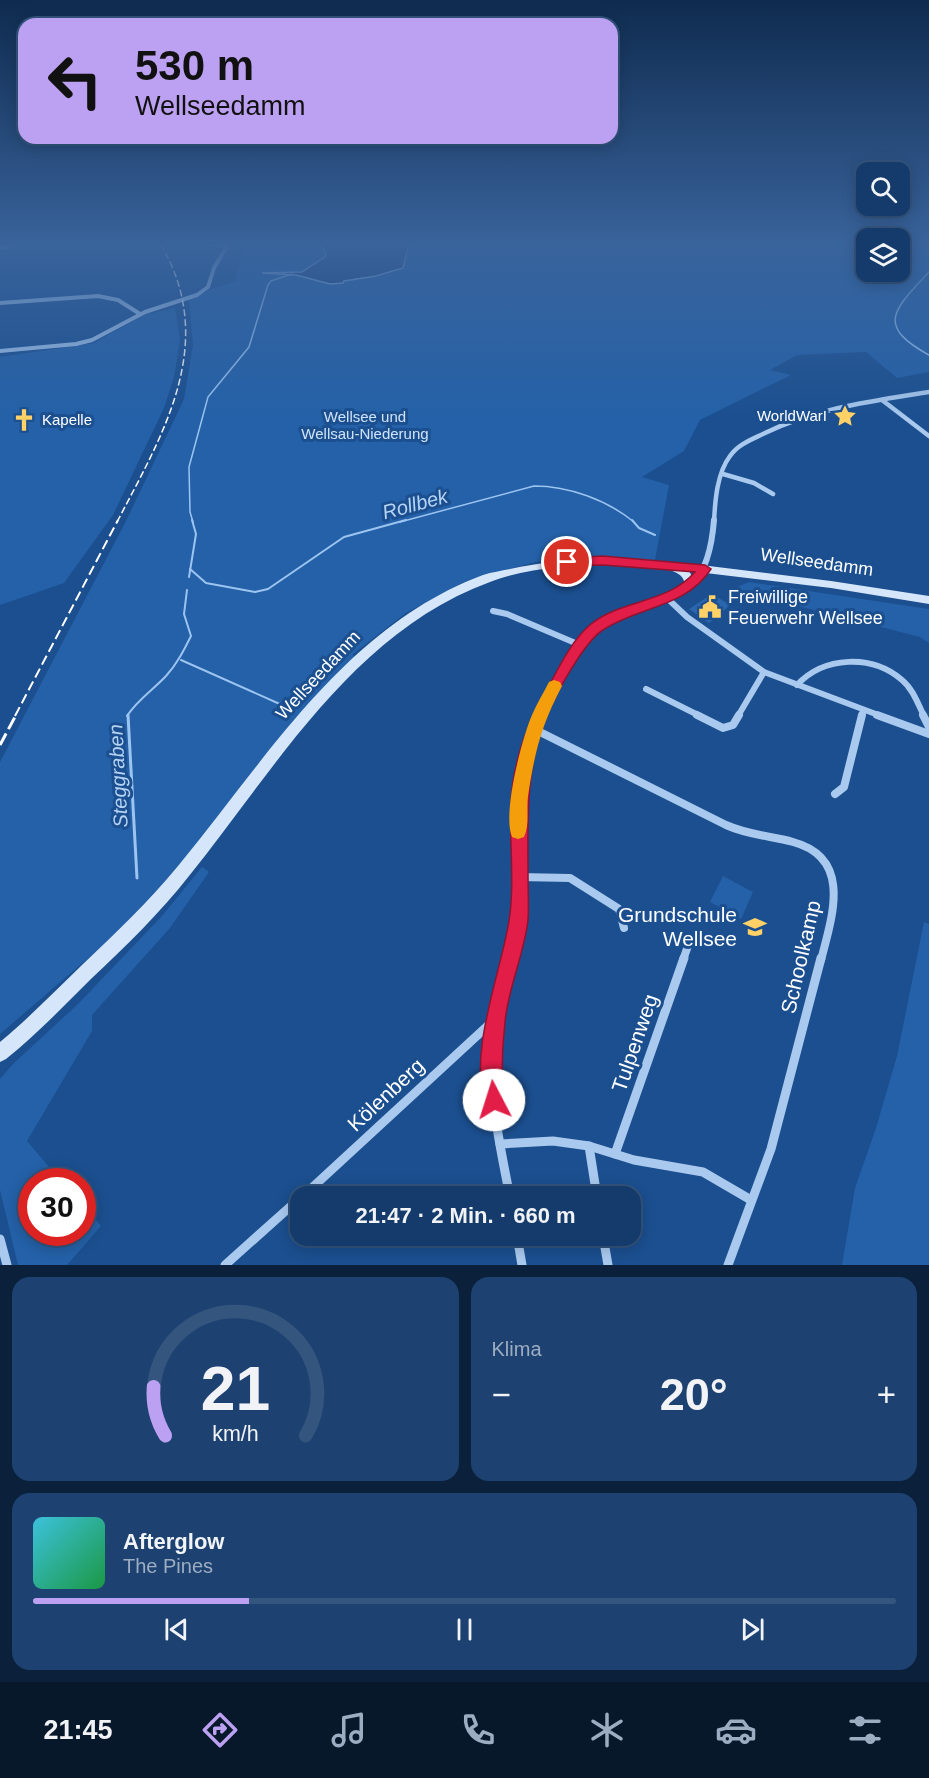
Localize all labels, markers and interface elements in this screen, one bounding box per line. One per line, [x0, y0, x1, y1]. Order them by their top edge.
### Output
icon: left [36, 42, 114, 120]
text: 530 m [135, 42, 254, 89]
text: Wellseedamm [135, 91, 306, 121]
map controls [856, 162, 910, 282]
button: search [856, 162, 910, 216]
button: layers [856, 228, 910, 282]
place icon: WorldWarI [832, 403, 858, 429]
church icon: Kapelle [11, 407, 37, 433]
place label: WorldWarI [757, 407, 827, 424]
park label: Wellsee und Wellsau-Niederung [301, 408, 429, 442]
place label: Kapelle [42, 411, 92, 428]
water label: Rollbek [380, 484, 451, 523]
pin [541, 536, 592, 587]
street label: Wellseedamm [759, 544, 875, 580]
icon: arrive [550, 545, 583, 578]
place label: Freiwillige Feuerwehr Wellsee [728, 587, 883, 628]
public building icon: Freiwillige Feuerwehr Wellsee [697, 594, 723, 620]
street label: Wellseedamm [272, 627, 364, 723]
water label: Steggraben [104, 724, 132, 828]
street label: Schoolkamp [776, 898, 825, 1016]
place label: Grundschule Wellsee [618, 903, 737, 950]
school or university icon: Grundschule Wellsee [742, 914, 768, 940]
street label: Tulpenweg [607, 991, 662, 1095]
street label: Kölenberg [343, 1054, 429, 1136]
position arrow [462, 1068, 526, 1132]
speed limit sign: 30 [18, 1168, 96, 1246]
text: 21:47 · 2 Min. · 660 m [355, 1203, 576, 1228]
text: Klima [492, 1338, 542, 1360]
text: 21 [201, 1354, 270, 1423]
text: 20° [660, 1369, 728, 1420]
text: − [492, 1376, 511, 1413]
text: + [877, 1376, 896, 1413]
text: km/h [212, 1422, 258, 1446]
text: Afterglow [123, 1529, 224, 1554]
text: The Pines [123, 1555, 213, 1577]
icon: previous [160, 1613, 193, 1646]
icon: pause [448, 1613, 481, 1646]
icon: next [736, 1613, 769, 1646]
icon: directions [199, 1709, 241, 1751]
icon: music [328, 1709, 370, 1751]
icon: phone [457, 1709, 499, 1751]
icon: climate [586, 1709, 628, 1751]
icon: car [715, 1709, 757, 1751]
icon: filters [844, 1709, 886, 1751]
text: 21:45 [43, 1715, 112, 1745]

